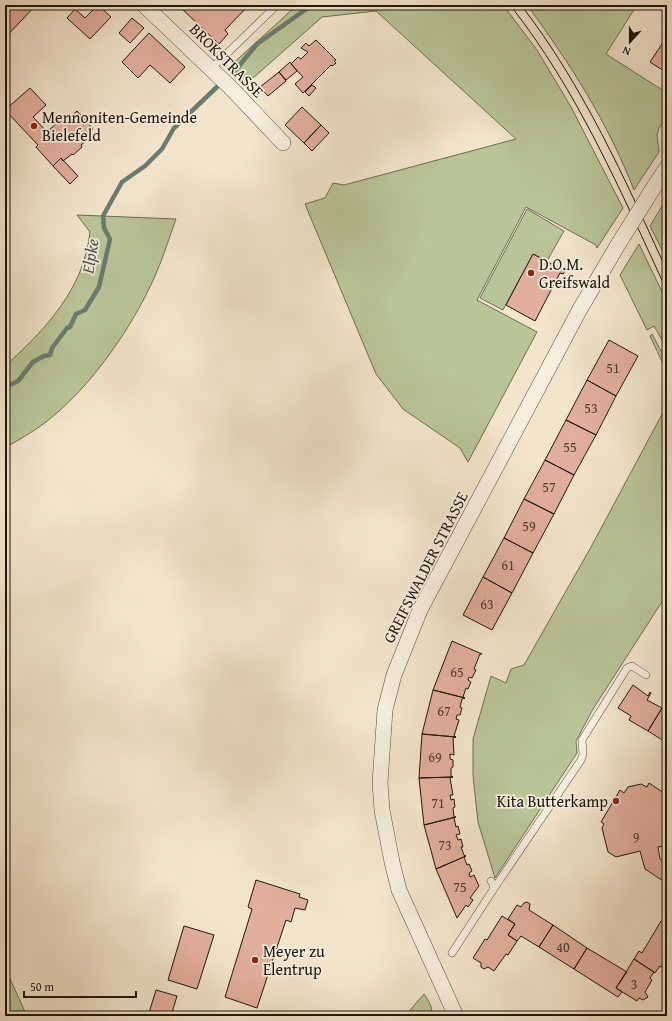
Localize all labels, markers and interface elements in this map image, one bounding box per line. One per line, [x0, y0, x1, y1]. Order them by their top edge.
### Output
street label: BROKSTRASSE [184, 17, 270, 103]
north arrow [610, 22, 650, 62]
text: N [620, 42, 633, 60]
place label: Mennoniten-Gemeinde Bielefeld [42, 105, 197, 147]
marker: Mennoniten-Gemeinde Bielefeld [29, 121, 39, 131]
water label: Elpke [74, 237, 105, 276]
place label: D.O.M. Greifswald [539, 252, 610, 294]
marker: D.O.M. Greifswald [526, 268, 536, 278]
house number: 51 [606, 358, 620, 378]
house number: 53 [584, 398, 598, 418]
house number: 55 [563, 437, 577, 457]
house number: 57 [542, 477, 556, 497]
street label: GREIFSWALDER STRASSE [376, 487, 474, 647]
house number: 59 [522, 516, 536, 536]
house number: 61 [501, 555, 515, 575]
house number: 63 [480, 594, 494, 614]
house number: 65 [450, 662, 464, 682]
house number: 67 [437, 701, 451, 721]
house number: 69 [428, 747, 442, 767]
place label: Kita Butterkamp [497, 789, 608, 813]
house number: 71 [431, 793, 445, 813]
marker: Kita Butterkamp [611, 796, 621, 806]
house number: 9 [633, 827, 640, 847]
house number: 73 [438, 835, 452, 855]
house number: 75 [453, 877, 467, 897]
house number: 40 [556, 937, 570, 957]
place label: Meyer zu Elentrup [263, 939, 325, 981]
marker: Meyer zu Elentrup [250, 955, 260, 965]
scale bar [24, 973, 136, 999]
house number: 3 [631, 974, 637, 994]
text: 50 m [30, 978, 54, 995]

